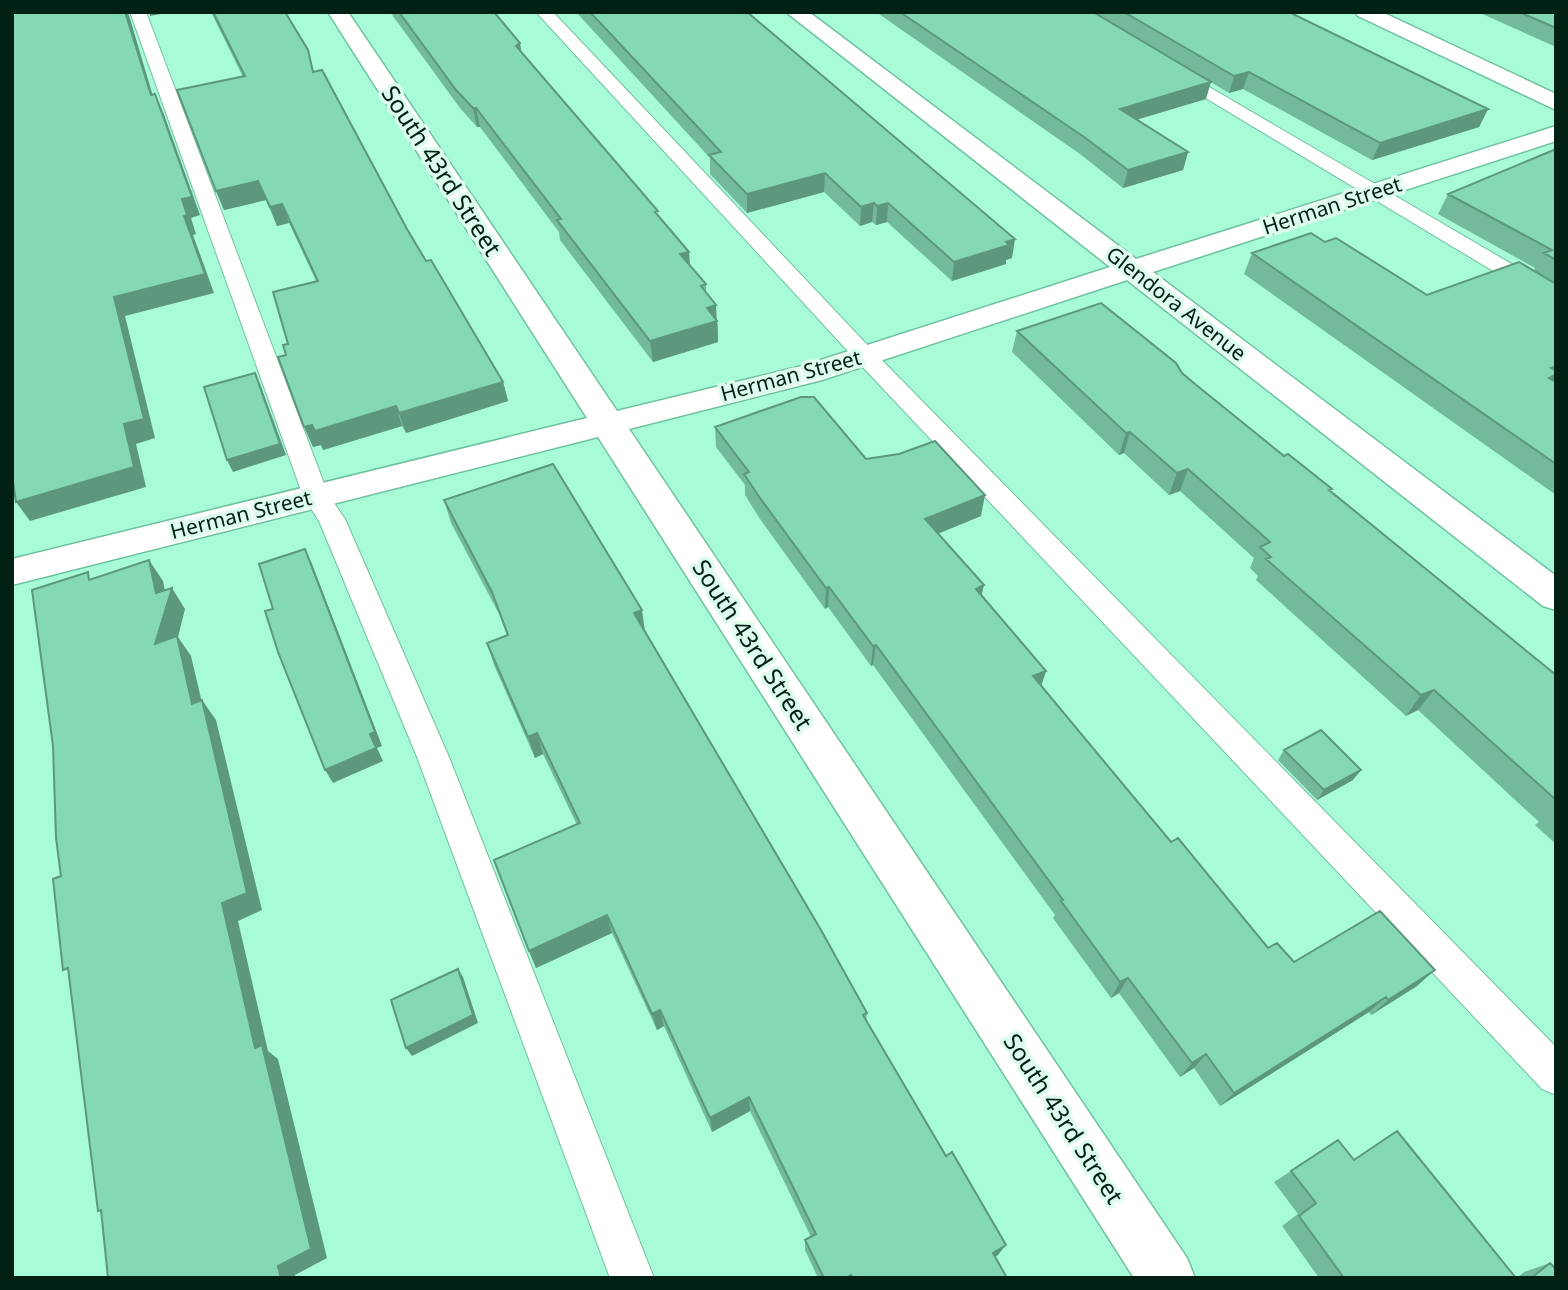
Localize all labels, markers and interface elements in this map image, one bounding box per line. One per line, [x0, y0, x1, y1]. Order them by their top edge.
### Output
street label: South 43rd Street [375, 79, 510, 262]
street label: Herman Street [1259, 169, 1405, 241]
street label: Glendora Avenue [1101, 240, 1252, 367]
street label: Herman Street [717, 343, 865, 407]
street label: Herman Street [167, 483, 315, 545]
street label: South 43rd Street [686, 553, 821, 736]
street label: South 43rd Street [997, 1027, 1132, 1210]

